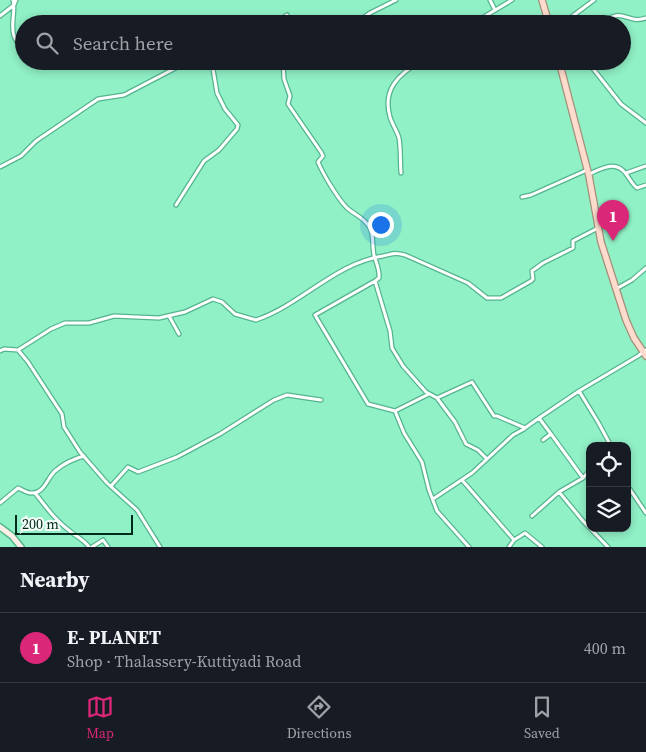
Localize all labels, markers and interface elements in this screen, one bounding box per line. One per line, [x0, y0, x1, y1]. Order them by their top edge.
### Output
search box [15, 15, 631, 70]
icon: search [33, 29, 61, 57]
text: Search here [73, 30, 173, 56]
pin: 1 [597, 200, 629, 241]
your location [368, 212, 394, 238]
map controls [586, 442, 631, 532]
button: locate [586, 442, 631, 487]
button: layers [586, 487, 631, 532]
scale bar [15, 512, 132, 535]
text: 200 m [22, 514, 59, 534]
text: Nearby [20, 565, 90, 594]
text: E- PLANET [67, 624, 161, 650]
text: 1 [32, 637, 40, 659]
text: 400 m [584, 637, 626, 659]
text: Shop · Thalassery-Kuttiyadi Road [67, 650, 301, 672]
tab: Map [86, 693, 114, 743]
tab: Directions [287, 693, 351, 743]
tab: Saved [524, 693, 560, 743]

